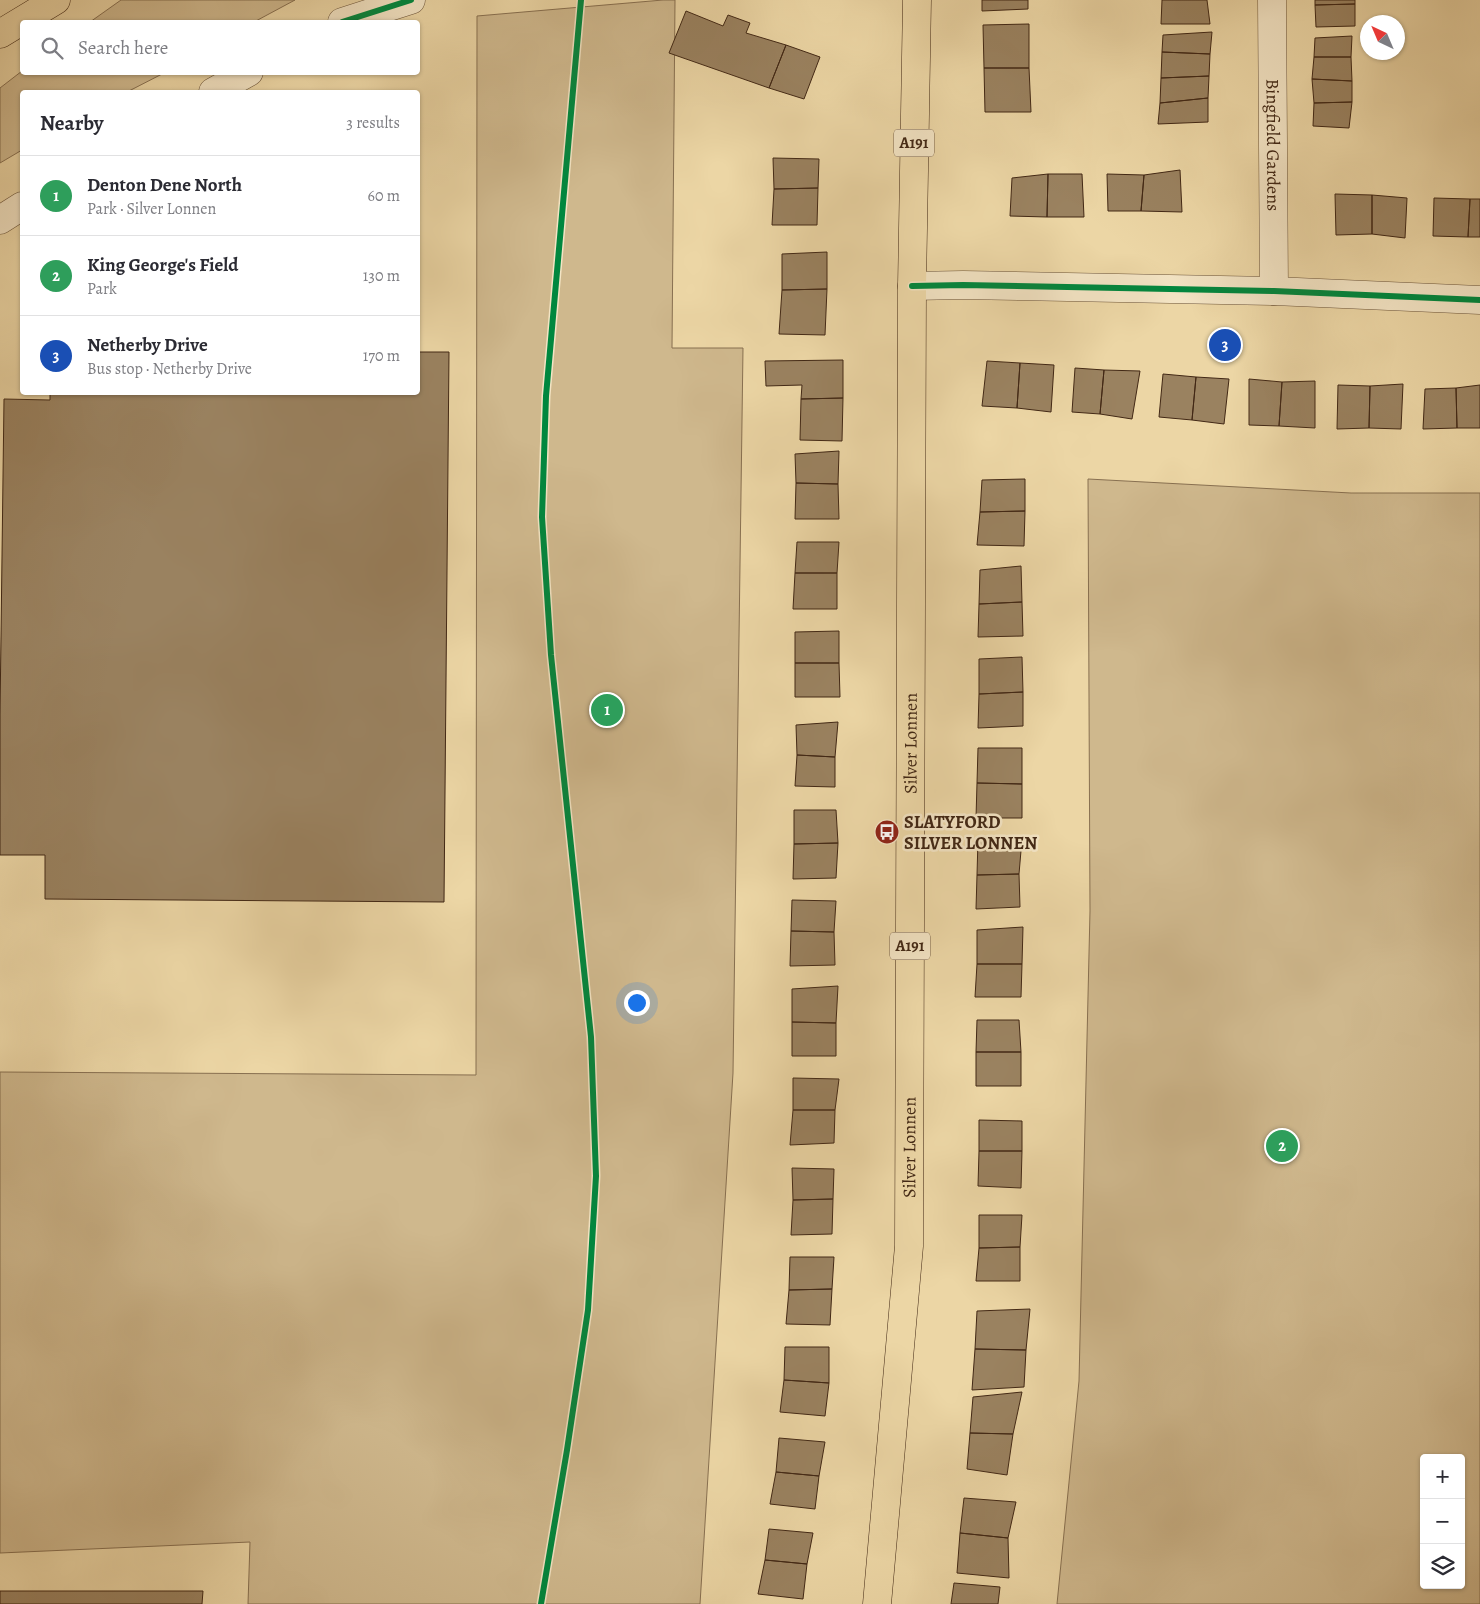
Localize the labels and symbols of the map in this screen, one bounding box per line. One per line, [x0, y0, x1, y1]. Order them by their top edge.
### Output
north arrow [1360, 15, 1405, 60]
street label: Bingfield Gardens [1261, 79, 1285, 211]
road number: A191 [894, 130, 934, 156]
pin: 3 [1209, 326, 1241, 364]
pin: 1 [591, 691, 623, 729]
street label: Silver Lonnen [898, 693, 923, 794]
place label: SLATYFORD SILVER LONNEN [904, 810, 1037, 855]
bus stop icon: SLATYFORD SILVER LONNEN [874, 819, 900, 845]
road number: A191 [890, 932, 930, 959]
your location [624, 990, 650, 1016]
street label: Silver Lonnen [897, 1097, 921, 1198]
pin: 2 [1266, 1127, 1298, 1165]

